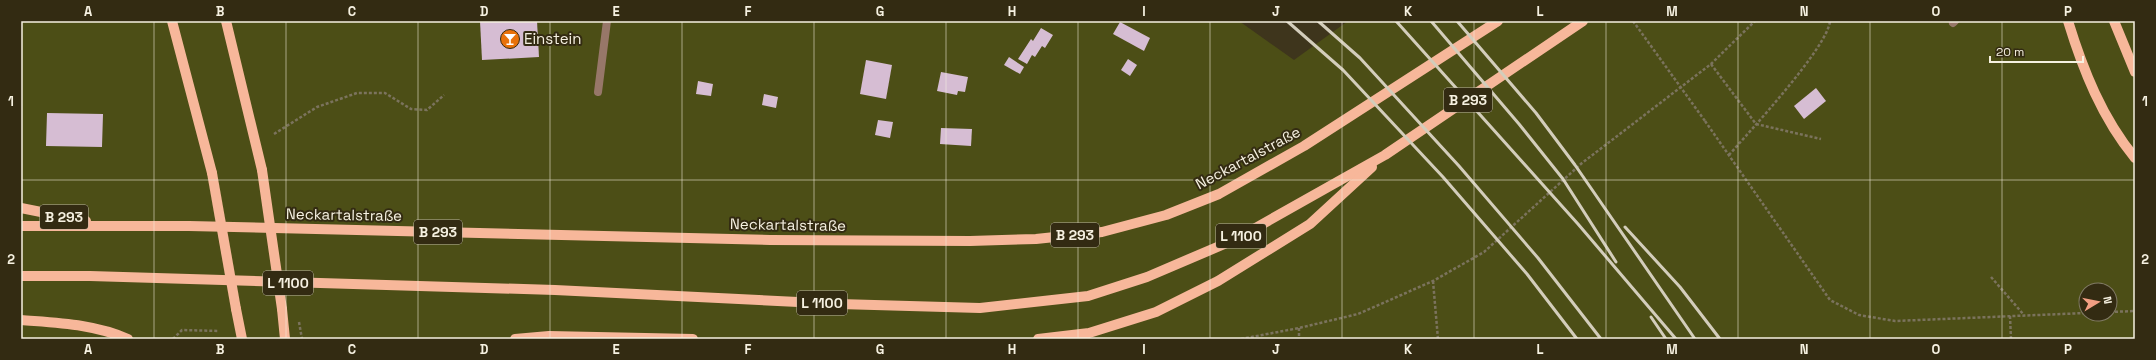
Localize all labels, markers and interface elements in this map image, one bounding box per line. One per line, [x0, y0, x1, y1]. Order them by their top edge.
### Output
text: A [84, 3, 93, 20]
text: B [216, 3, 225, 20]
text: C [348, 3, 356, 20]
text: D [480, 3, 489, 20]
text: E [612, 3, 620, 20]
text: F [745, 3, 752, 20]
text: G [876, 3, 884, 20]
text: H [1008, 3, 1016, 20]
text: I [1142, 3, 1146, 20]
text: J [1272, 3, 1280, 20]
text: K [1404, 3, 1413, 20]
text: L [1536, 3, 1544, 20]
text: M [1666, 3, 1678, 20]
text: N [1800, 3, 1808, 20]
text: O [1932, 3, 1941, 20]
text: P [2064, 3, 2072, 20]
bar icon: Einstein [499, 28, 521, 50]
place label: Einstein [524, 29, 581, 48]
scale bar [1990, 38, 2083, 64]
text: 20 m [1996, 44, 2024, 60]
road number: B 293 [1444, 88, 1492, 112]
text: 1 [8, 93, 14, 110]
text: 1 [2142, 93, 2148, 110]
street label: Neckartalstraße [1192, 122, 1304, 193]
street label: Neckartalstraße [286, 204, 402, 225]
road number: B 293 [40, 205, 88, 229]
street label: Neckartalstraße [730, 214, 846, 235]
road number: B 293 [414, 220, 462, 244]
road number: B 293 [1051, 223, 1099, 247]
road number: L 1100 [1216, 224, 1266, 248]
text: 2 [7, 251, 15, 268]
text: 2 [2141, 251, 2149, 268]
road number: L 1100 [263, 271, 313, 295]
north arrow [2078, 282, 2118, 322]
road number: L 1100 [797, 291, 847, 315]
text: N [2100, 295, 2115, 305]
text: A [84, 341, 93, 358]
text: B [216, 341, 225, 358]
text: C [348, 341, 356, 358]
text: D [480, 341, 489, 358]
text: E [612, 341, 620, 358]
text: F [745, 341, 752, 358]
text: G [876, 341, 884, 358]
text: H [1008, 341, 1016, 358]
text: I [1142, 341, 1146, 358]
text: J [1272, 341, 1280, 358]
text: K [1404, 341, 1413, 358]
text: L [1536, 341, 1544, 358]
text: M [1666, 341, 1678, 358]
text: N [1800, 341, 1808, 358]
text: O [1932, 341, 1941, 358]
text: P [2064, 341, 2072, 358]

